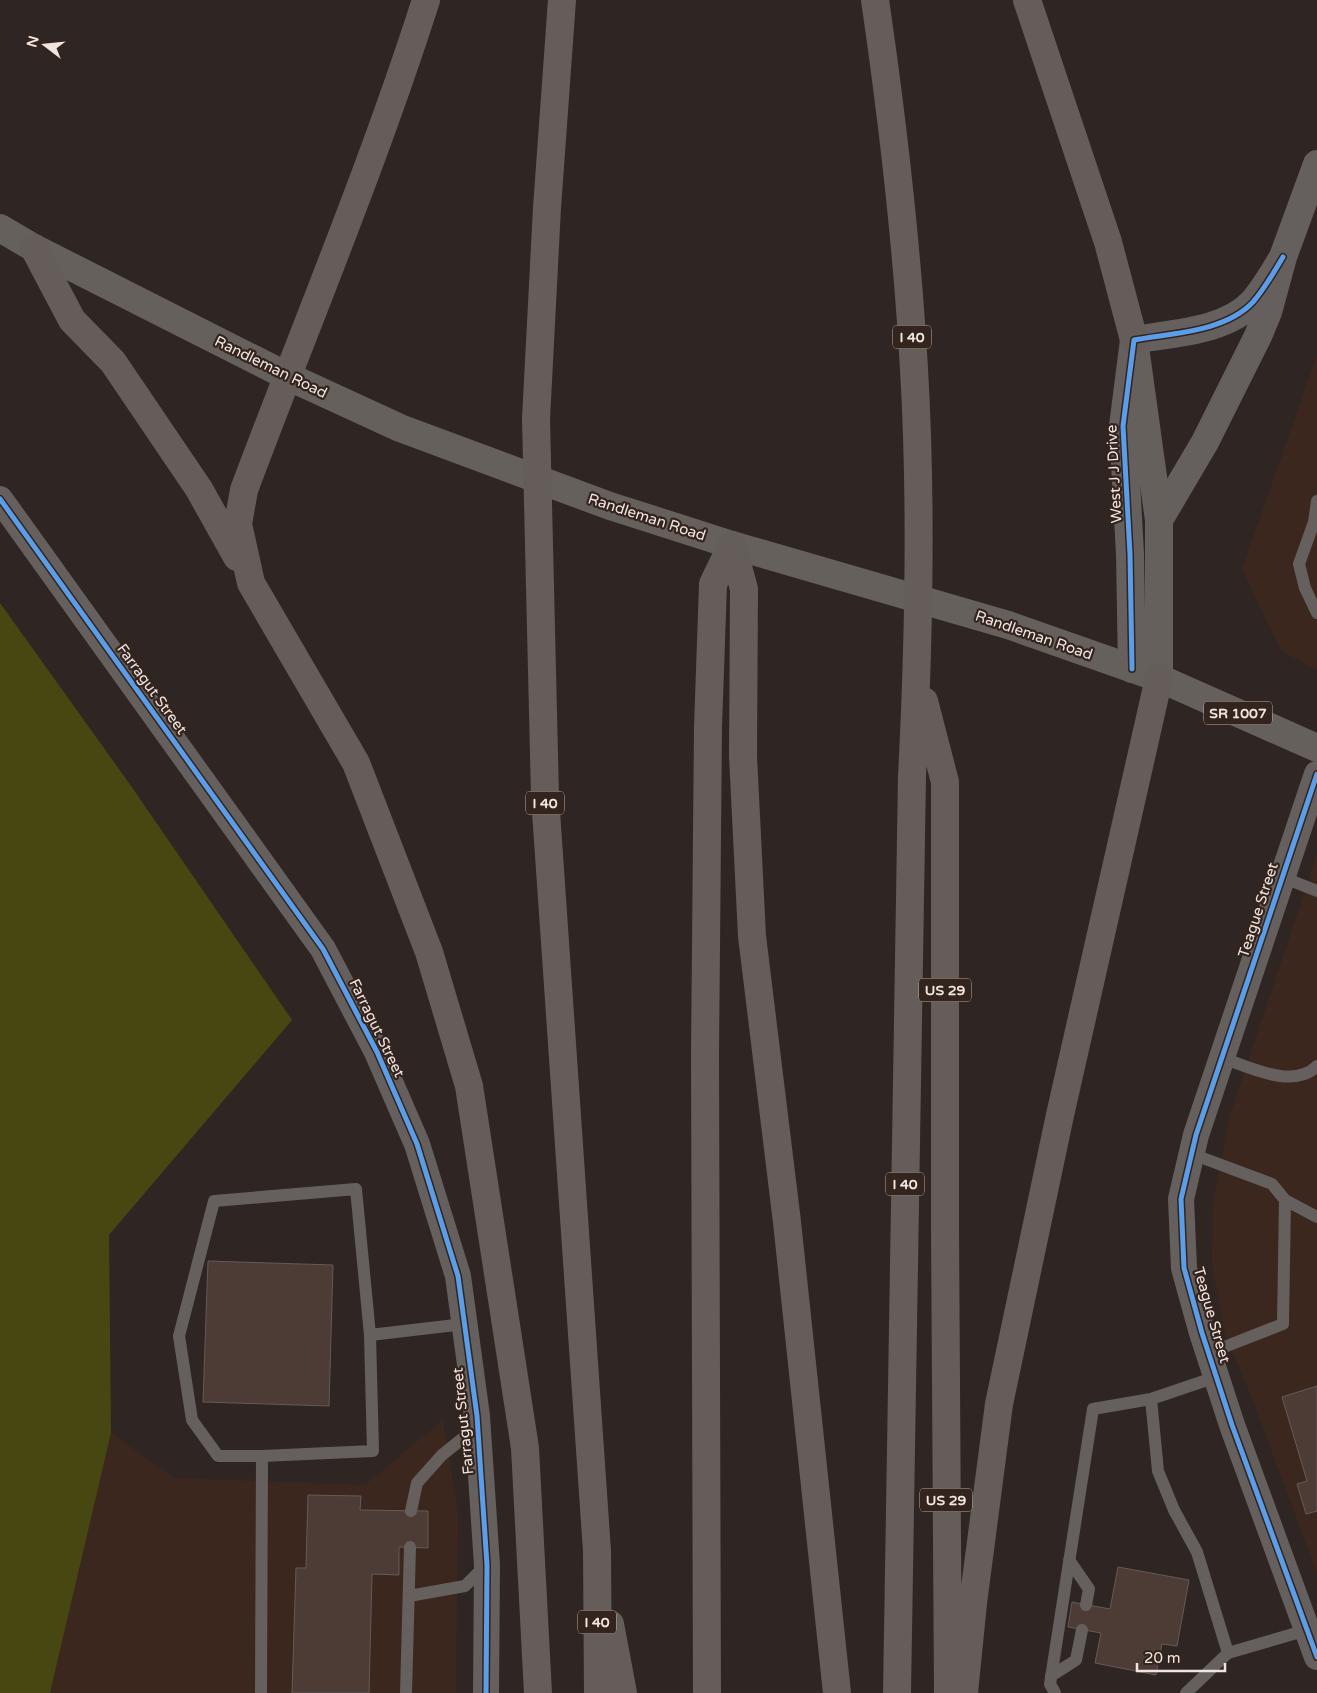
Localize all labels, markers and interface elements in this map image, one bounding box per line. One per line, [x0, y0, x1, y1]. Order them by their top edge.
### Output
north arrow [20, 20, 70, 70]
text: N [23, 34, 43, 49]
road number: I 40 [893, 326, 931, 348]
street label: Randleman Road [212, 332, 330, 402]
street label: West J J Drive [1102, 424, 1126, 524]
street label: Randleman Road [586, 489, 708, 545]
street label: Randleman Road [973, 606, 1095, 664]
street label: Farragut Street [113, 640, 191, 738]
road number: SR 1007 [1204, 701, 1272, 724]
road number: I 40 [526, 791, 564, 814]
street label: Teague Street [1234, 860, 1282, 960]
street label: Farragut Street [345, 976, 409, 1080]
road number: US 29 [919, 978, 971, 1002]
road number: I 40 [886, 1172, 924, 1196]
street label: Teague Street [1190, 1265, 1234, 1365]
street label: Farragut Street [448, 1366, 478, 1475]
road number: US 29 [920, 1488, 972, 1512]
road number: I 40 [578, 1610, 616, 1634]
scale bar [1137, 1640, 1224, 1672]
text: 20 m [1144, 1649, 1181, 1667]

